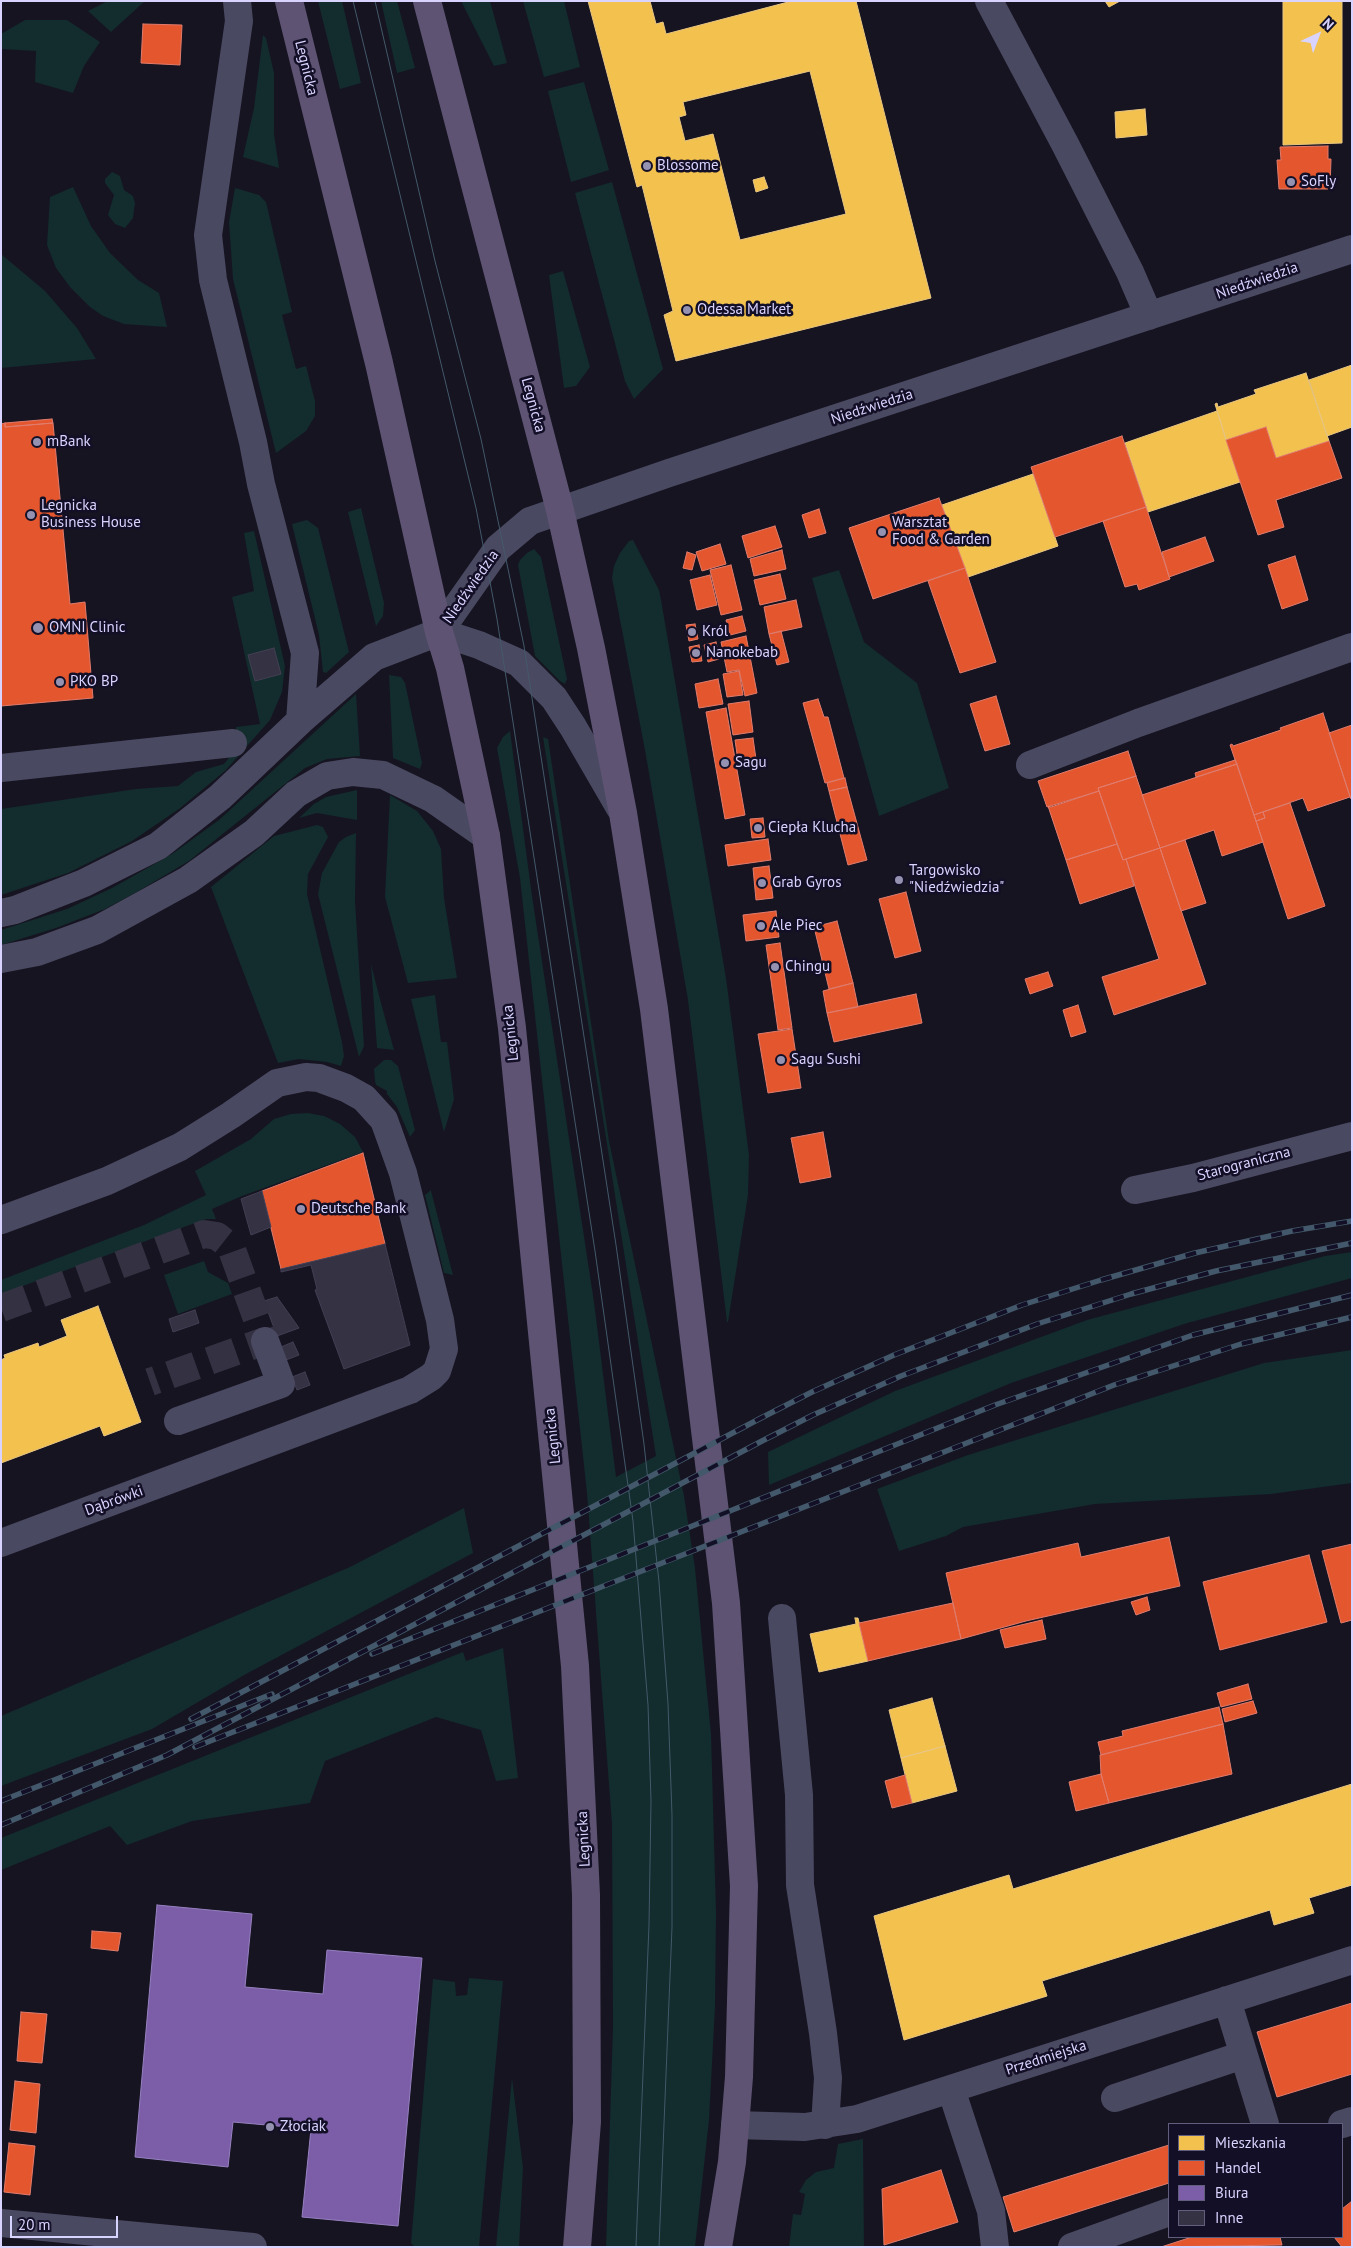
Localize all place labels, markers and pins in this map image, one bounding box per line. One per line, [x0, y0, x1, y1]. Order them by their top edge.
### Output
place label: Blossome [657, 157, 719, 175]
marker: Blossome [641, 160, 653, 172]
place label: SoFly [1301, 173, 1336, 191]
marker: SoFly [1285, 176, 1297, 188]
place label: Odessa Market [697, 301, 791, 319]
marker: Odessa Market [681, 304, 693, 316]
place label: mBank [47, 433, 91, 451]
marker: mBank [31, 436, 43, 448]
place label: Legnicka Business House [41, 497, 141, 532]
marker: Legnicka Business House [25, 509, 37, 521]
place label: Warsztat Food & Garden [892, 514, 990, 549]
marker: Warsztat Food & Garden [876, 526, 888, 538]
place label: OMNI Clinic [49, 619, 126, 637]
marker: OMNI Clinic [31, 621, 45, 635]
place label: Król [702, 623, 728, 641]
marker: Król [686, 626, 698, 638]
place label: Nanokebab [706, 644, 778, 662]
marker: Nanokebab [690, 647, 702, 659]
place label: PKO BP [70, 673, 118, 691]
marker: PKO BP [54, 676, 66, 688]
place label: Sagu [735, 754, 767, 772]
marker: Sagu [719, 757, 731, 769]
place label: Ciepła Klucha [768, 819, 856, 837]
marker: Ciepła Klucha [752, 822, 764, 834]
place label: Targowisko "Niedźwiedzia" [909, 862, 1004, 897]
place label: Grab Gyros [772, 874, 841, 892]
marker: Targowisko "Niedźwiedzia" [893, 874, 905, 886]
marker: Grab Gyros [756, 877, 768, 889]
place label: Ale Piec [771, 917, 822, 935]
marker: Ale Piec [755, 920, 767, 932]
place label: Chingu [785, 958, 830, 976]
marker: Chingu [769, 961, 781, 973]
place label: Sagu Sushi [791, 1051, 861, 1069]
marker: Sagu Sushi [775, 1054, 787, 1066]
place label: Deutsche Bank [311, 1200, 406, 1218]
marker: Deutsche Bank [295, 1203, 307, 1215]
place label: Złociak [280, 2118, 326, 2136]
marker: Złociak [264, 2121, 276, 2133]

